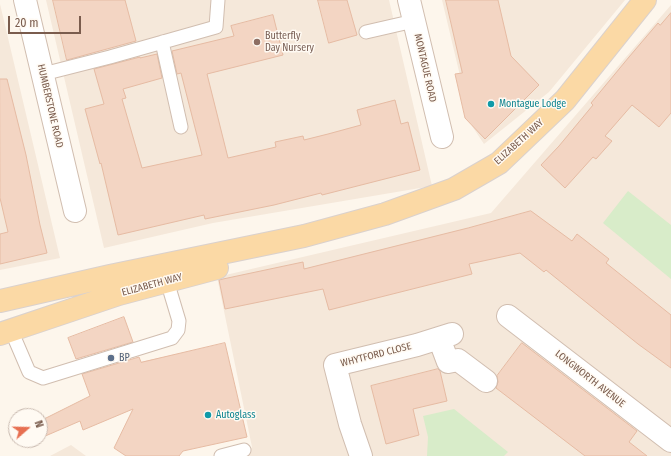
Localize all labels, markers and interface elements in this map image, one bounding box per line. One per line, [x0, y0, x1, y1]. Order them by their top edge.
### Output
scale bar [10, 8, 83, 34]
text: 20 m [15, 16, 39, 30]
place label: Butterfly Day Nursery [265, 30, 314, 54]
street label: MONTAGUE ROAD [411, 33, 439, 103]
marker: Butterfly Day Nursery [252, 37, 262, 47]
street label: HUMBERSTONE ROAD [35, 63, 65, 149]
place label: Montague Lodge [499, 98, 566, 110]
marker: Montague Lodge [486, 99, 496, 109]
street label: ELIZABETH WAY [492, 117, 546, 167]
street label: ELIZABETH WAY [120, 271, 184, 299]
street label: WHYTFORD CLOSE [339, 340, 413, 370]
street label: LONGWORTH AVENUE [553, 348, 627, 410]
place label: BP [119, 352, 130, 364]
marker: BP [106, 353, 116, 363]
north arrow [8, 408, 48, 448]
place label: Autoglass [216, 409, 255, 421]
marker: Autoglass [203, 410, 213, 420]
text: N [32, 419, 46, 429]

